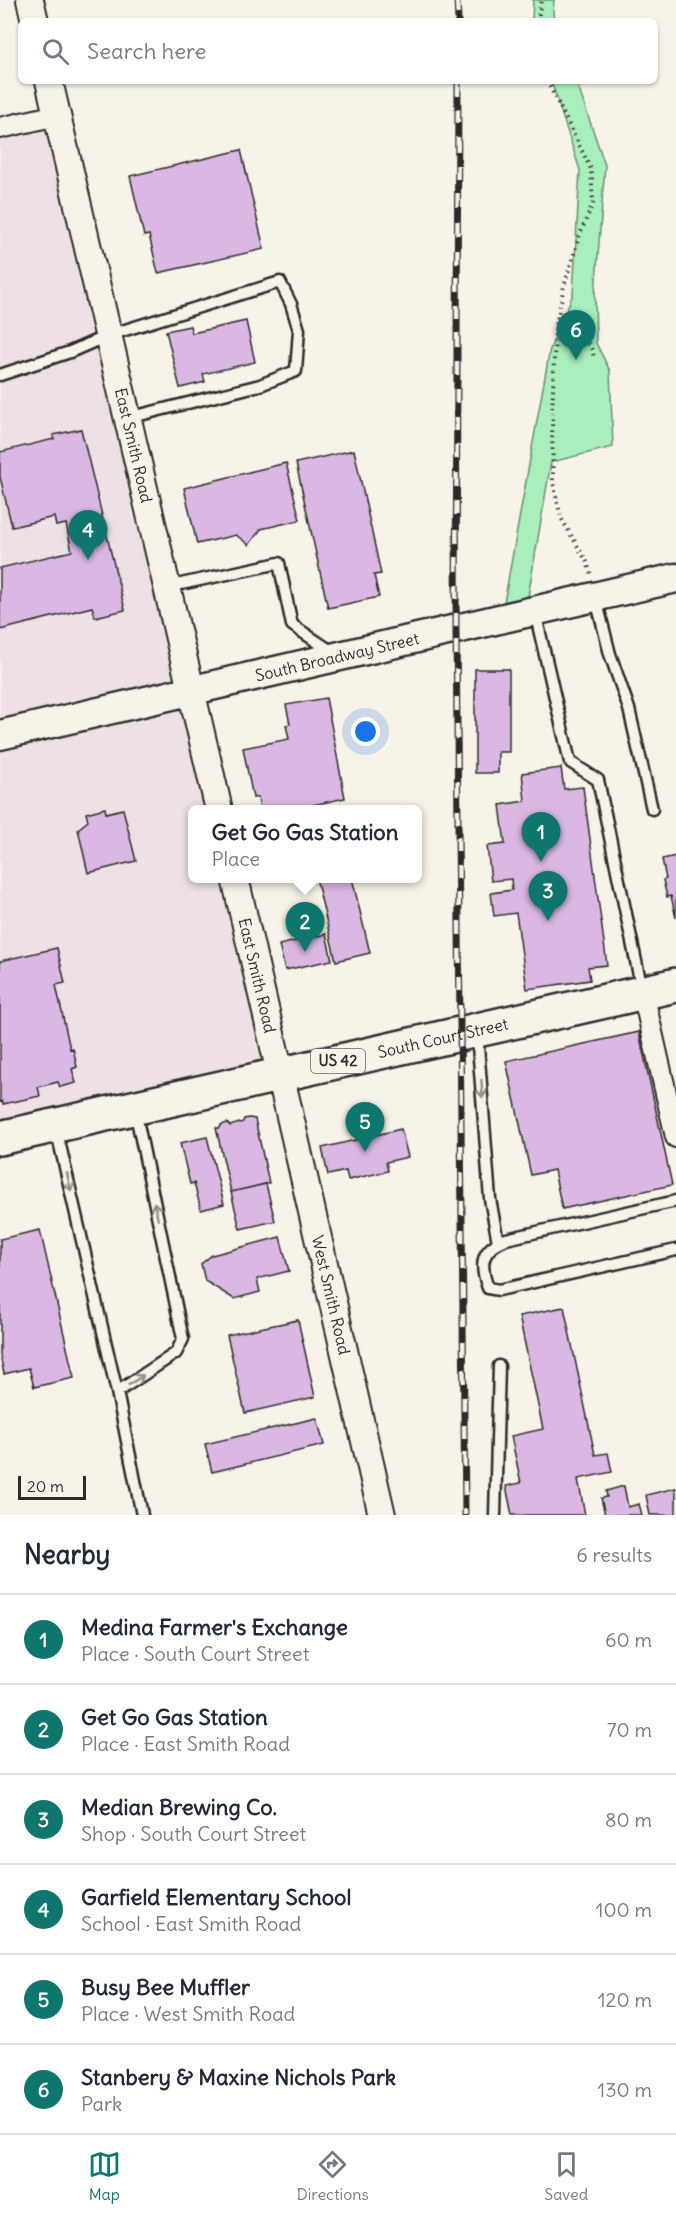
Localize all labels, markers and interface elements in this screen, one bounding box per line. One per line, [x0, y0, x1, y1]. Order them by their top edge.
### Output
search box [18, 18, 658, 84]
icon: search [39, 35, 72, 68]
text: Search here [87, 37, 206, 65]
pin: 6 [556, 310, 596, 360]
street label: East Smith Road [111, 386, 157, 505]
pin: 4 [68, 510, 107, 560]
street label: South Broadway Street [253, 628, 421, 685]
your location [351, 717, 380, 746]
popup [188, 805, 422, 883]
pin: 1 [522, 812, 560, 862]
text: Get Go Gas Station [212, 818, 398, 846]
text: Place [212, 846, 260, 871]
pin: 3 [528, 872, 568, 921]
pin: 2 [286, 902, 324, 952]
street label: East Smith Road [235, 916, 280, 1035]
street label: South Court Street [376, 1013, 510, 1062]
road number: US 42 [311, 1049, 365, 1073]
one-way arrow [476, 1078, 487, 1098]
pin: 5 [346, 1102, 385, 1152]
one-way arrow [63, 1172, 75, 1191]
one-way arrow [149, 1202, 161, 1221]
street label: West Smith Road [308, 1234, 355, 1357]
one-way arrow [127, 1374, 144, 1386]
scale bar [18, 1473, 86, 1500]
text: 20 m [27, 1476, 64, 1496]
text: Nearby [24, 1538, 110, 1571]
text: 6 results [576, 1542, 652, 1567]
text: Medina Farmer's Exchange [81, 1613, 348, 1641]
text: 1 [40, 1627, 47, 1652]
text: 60 m [605, 1627, 652, 1652]
text: Place · South Court Street [81, 1641, 309, 1666]
text: Get Go Gas Station [81, 1703, 268, 1731]
text: 2 [38, 1717, 49, 1742]
text: 70 m [607, 1717, 652, 1742]
text: Place · East Smith Road [81, 1731, 290, 1756]
text: Median Brewing Co. [81, 1793, 277, 1821]
text: 3 [38, 1807, 49, 1832]
text: 80 m [605, 1807, 652, 1832]
text: Shop · South Court Street [81, 1821, 306, 1846]
text: Garfield Elementary School [81, 1883, 351, 1911]
text: 4 [38, 1897, 49, 1922]
text: 100 m [595, 1897, 652, 1922]
text: School · East Smith Road [81, 1911, 301, 1936]
text: Busy Bee Muffler [81, 1973, 250, 2001]
text: 5 [38, 1987, 49, 2012]
text: 120 m [598, 1987, 652, 2012]
text: Place · West Smith Road [81, 2001, 295, 2026]
text: Stanbery & Maxine Nichols Park [81, 2063, 396, 2091]
text: 6 [38, 2077, 49, 2102]
text: 130 m [597, 2077, 652, 2102]
text: Park [81, 2091, 122, 2116]
tab: Map [88, 2148, 121, 2204]
tab: Directions [296, 2148, 369, 2204]
tab: Saved [544, 2148, 588, 2204]

